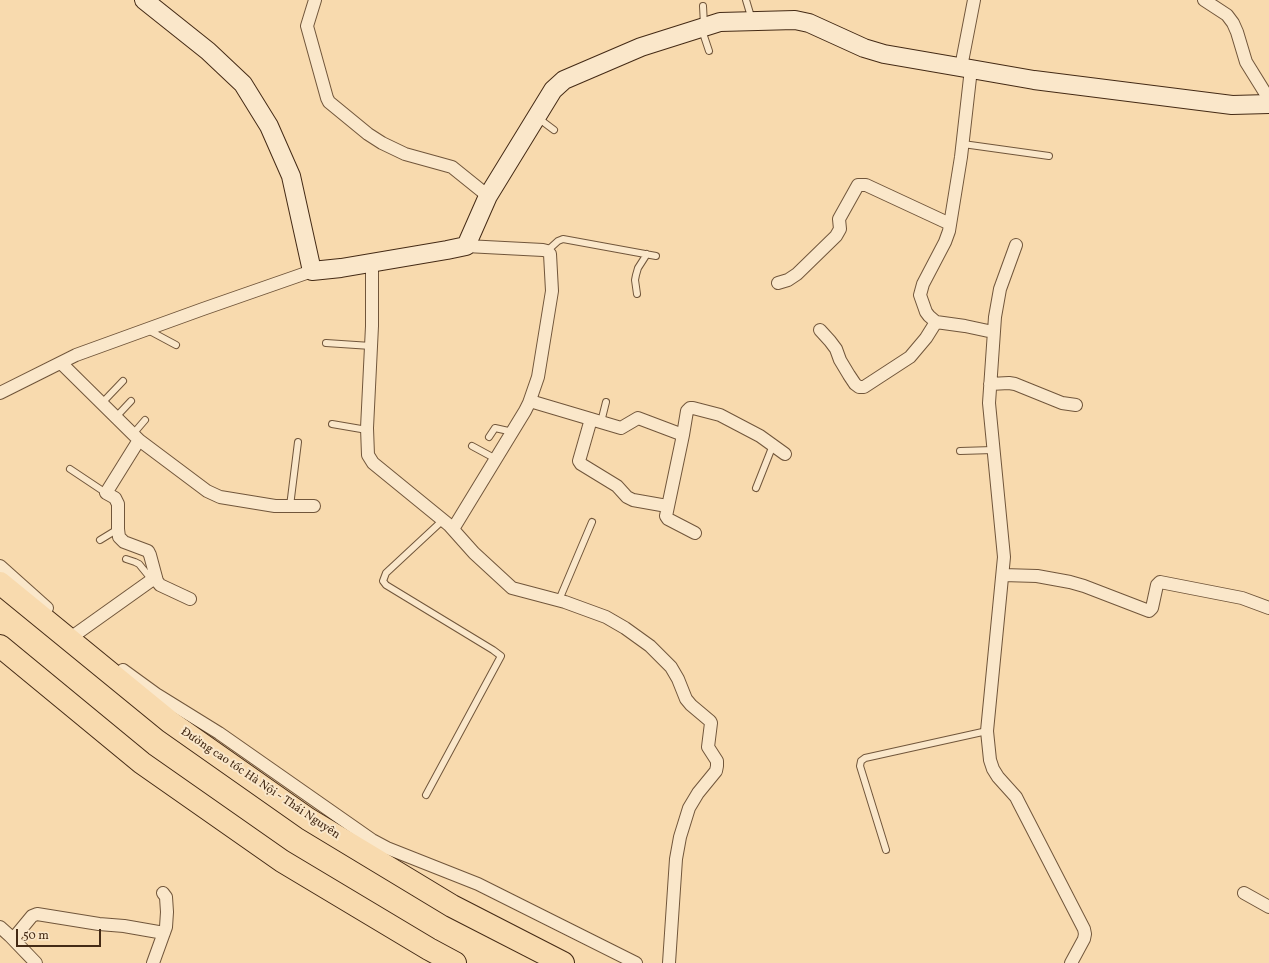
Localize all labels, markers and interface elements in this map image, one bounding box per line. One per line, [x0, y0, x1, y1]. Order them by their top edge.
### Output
street label: Đường cao tốc Hà Nội - Thái Nguyên [178, 725, 342, 843]
scale bar [18, 921, 103, 947]
text: 50 m [23, 928, 49, 944]

